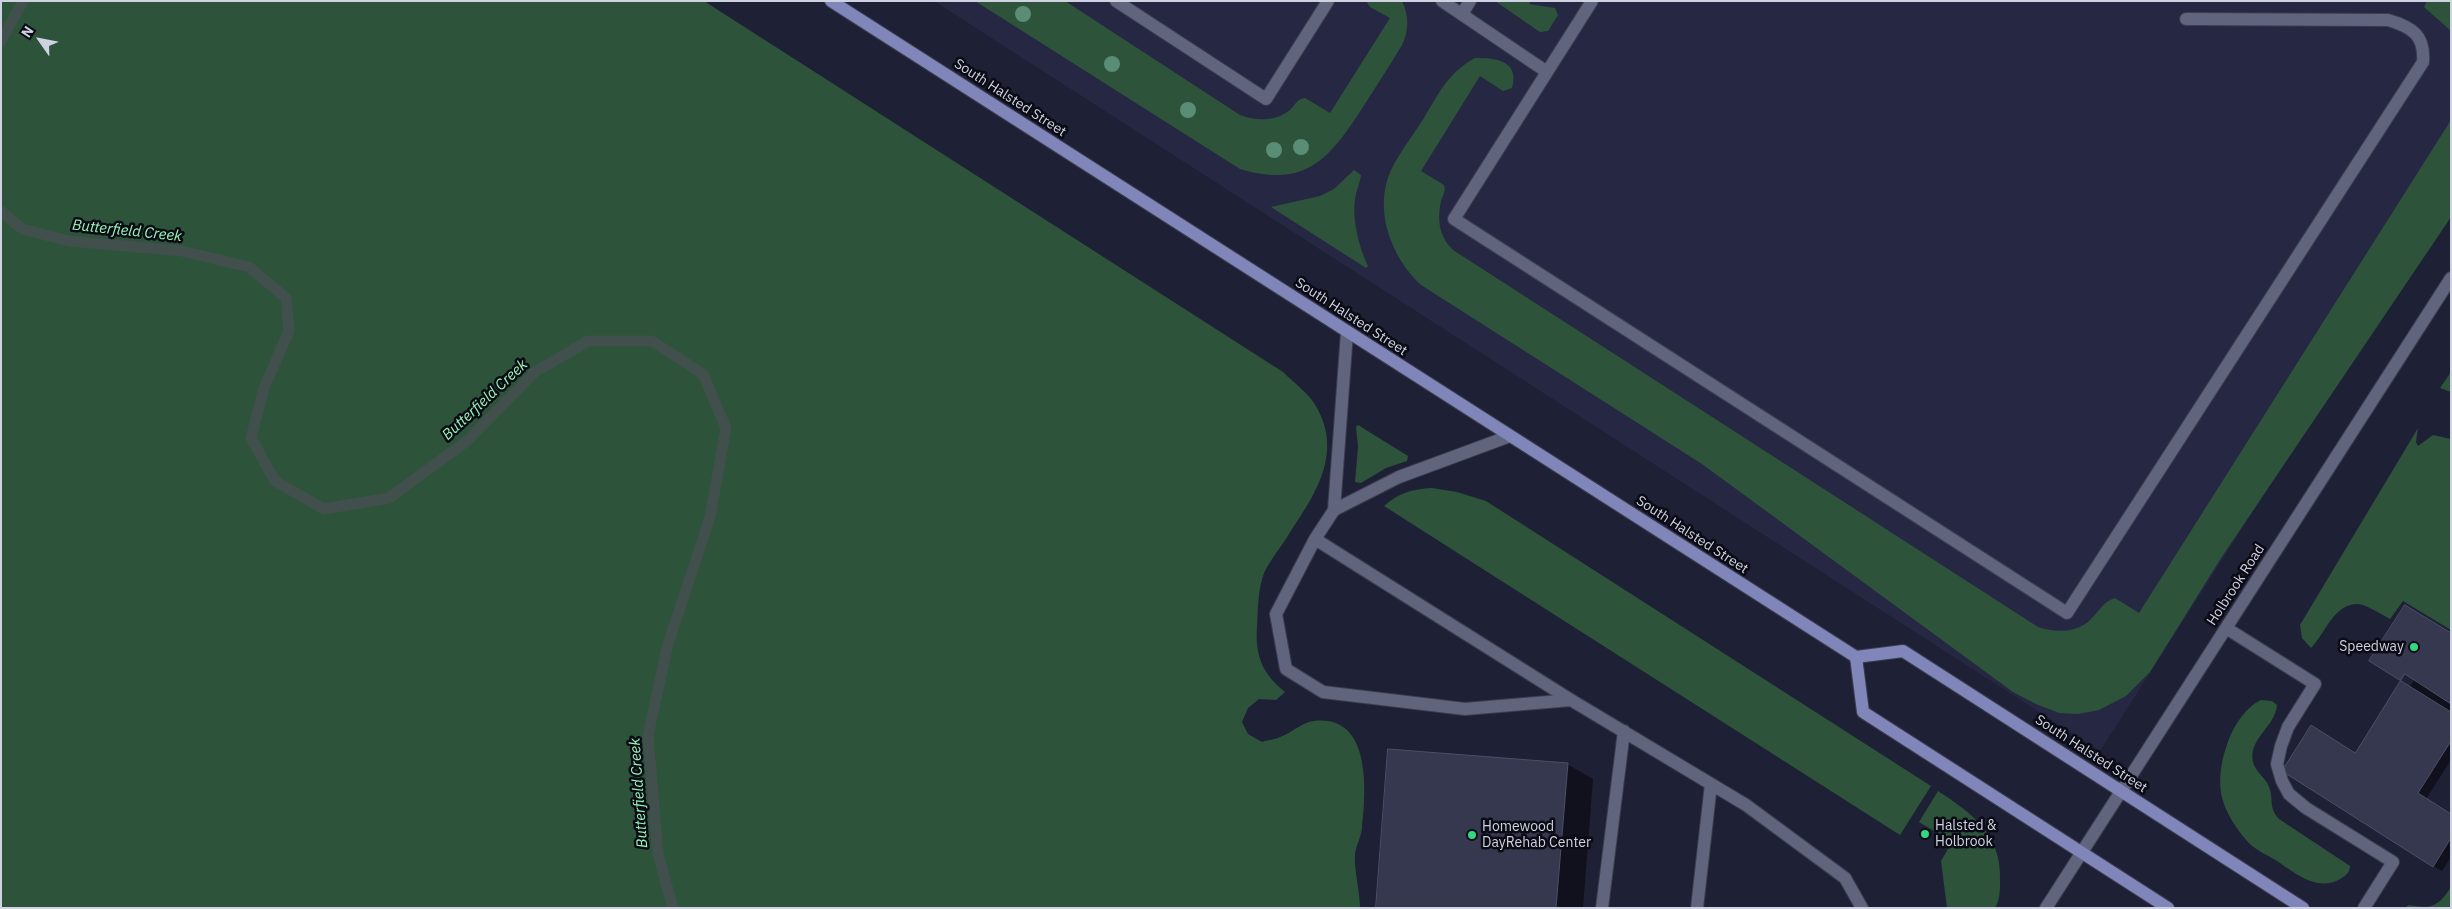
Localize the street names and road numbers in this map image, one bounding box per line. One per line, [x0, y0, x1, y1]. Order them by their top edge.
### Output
street label: South Halsted Street [951, 55, 1069, 141]
street label: South Halsted Street [1292, 274, 1410, 360]
street label: South Halsted Street [1633, 492, 1751, 578]
street label: Holbrook Road [2204, 541, 2268, 629]
street label: South Halsted Street [2032, 711, 2150, 797]

